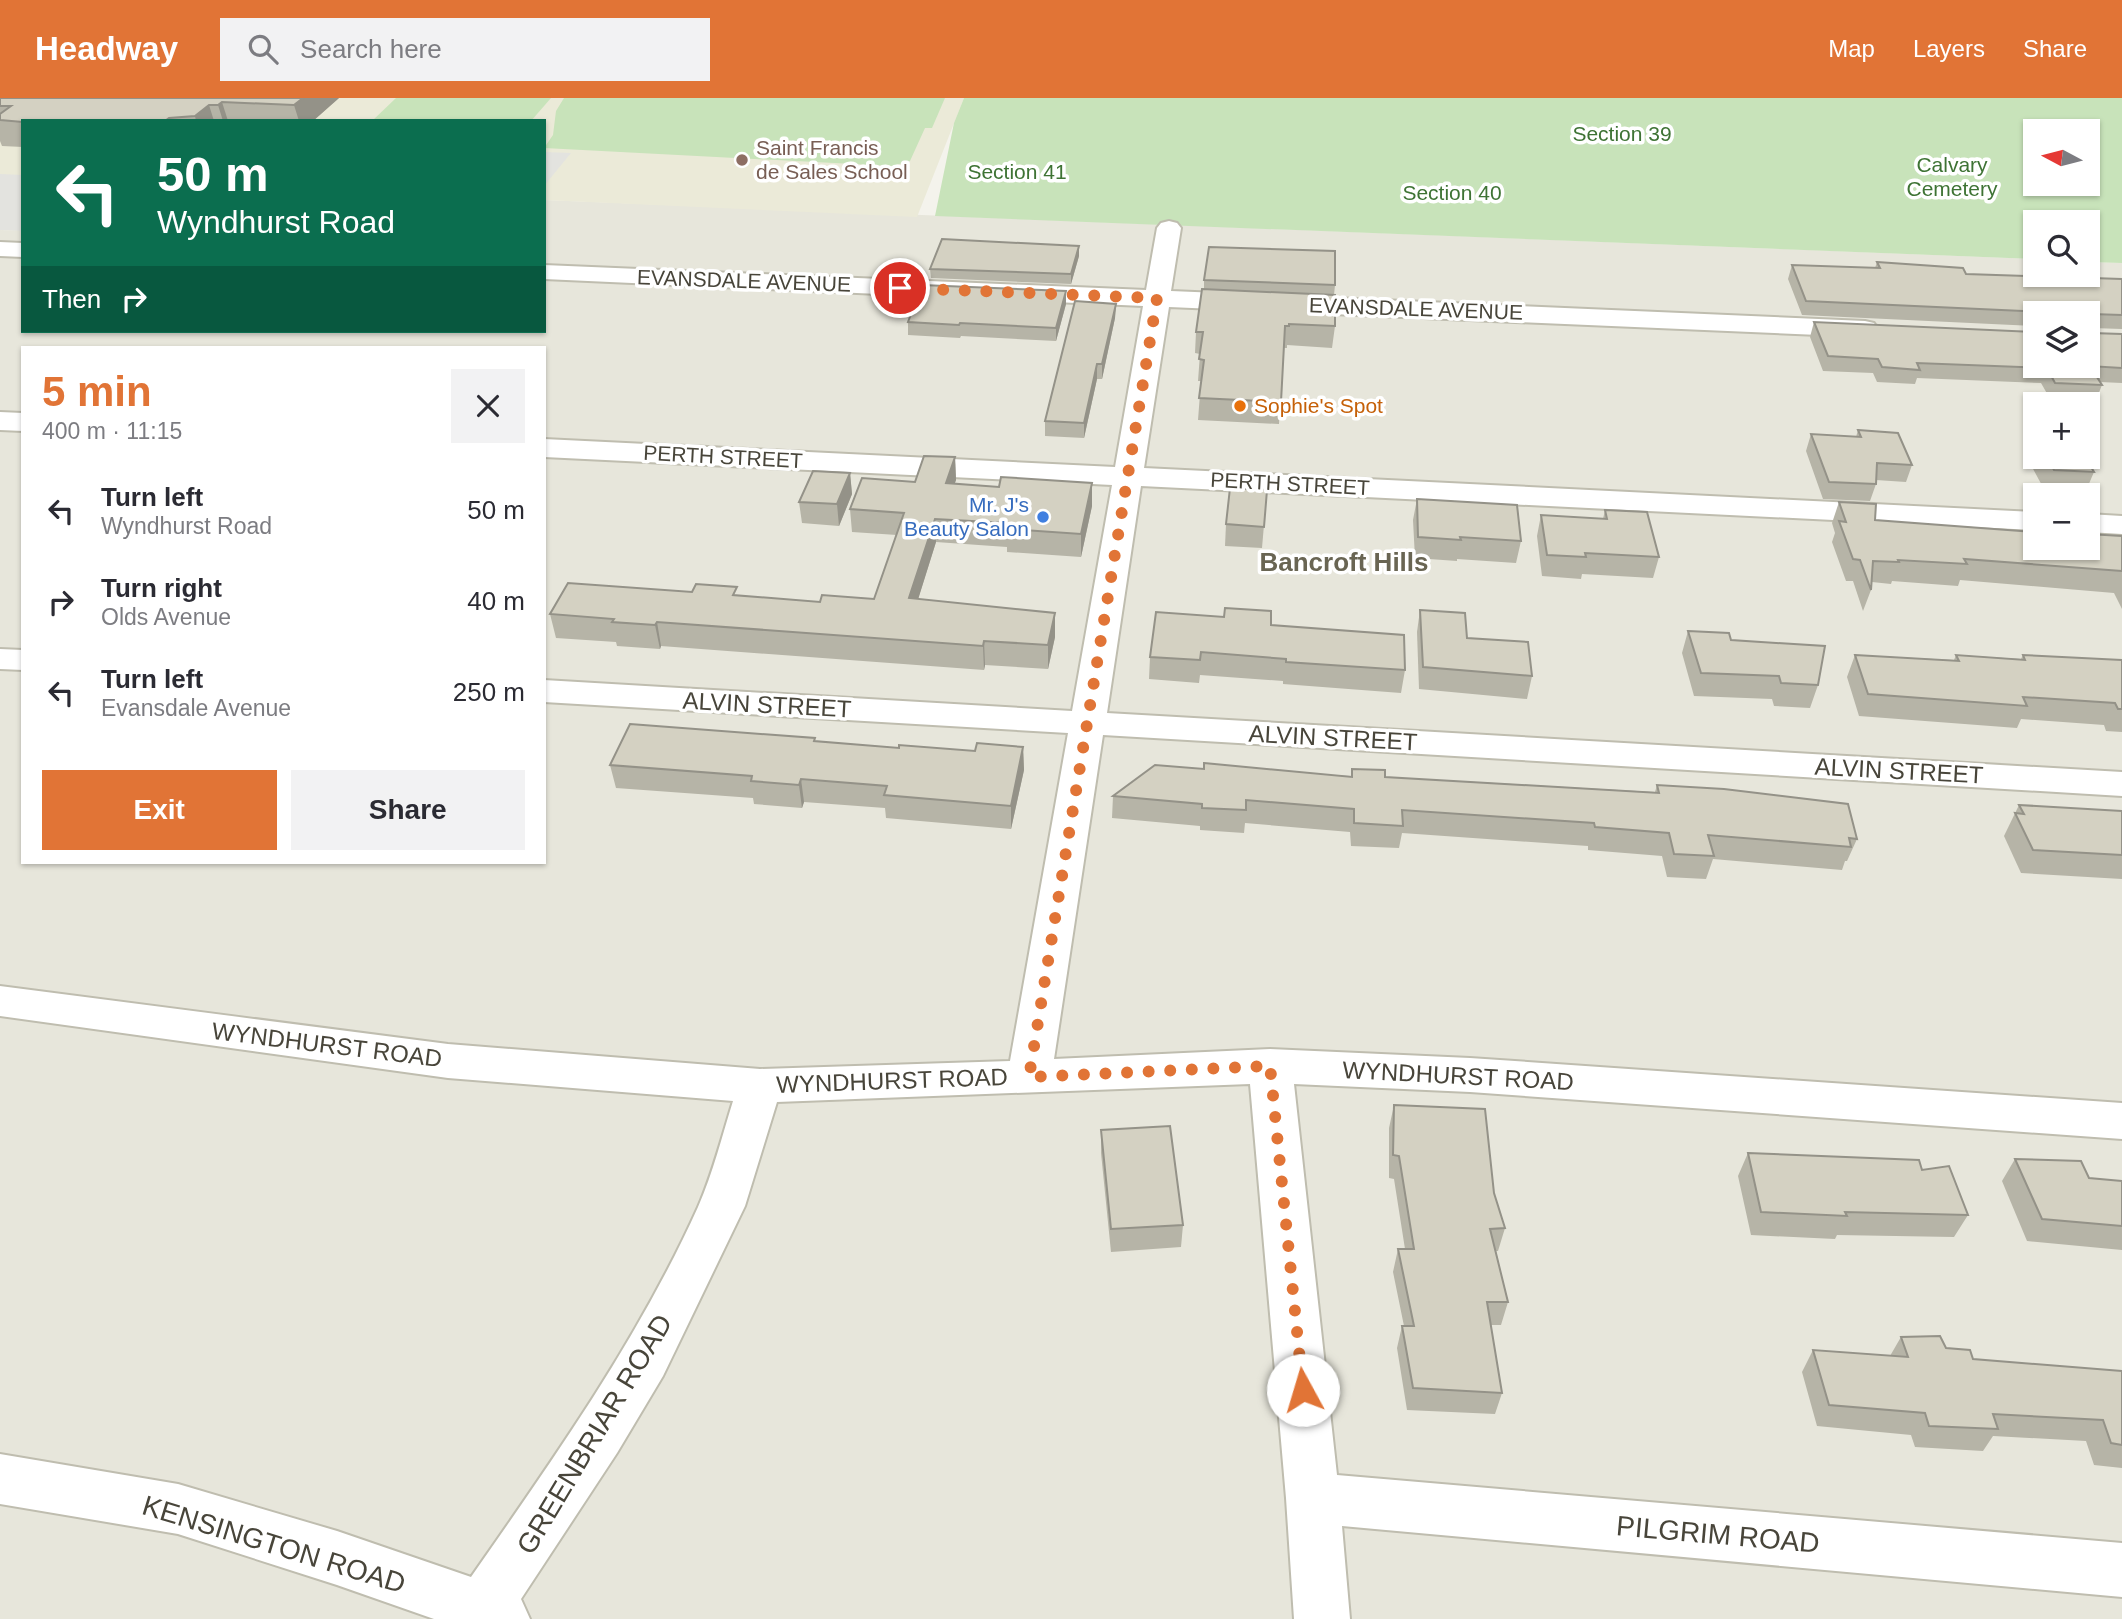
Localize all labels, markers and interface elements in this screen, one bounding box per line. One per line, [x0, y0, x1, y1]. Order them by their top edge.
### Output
search box [220, 18, 710, 81]
text: Headway [35, 30, 178, 67]
icon: search [244, 30, 282, 68]
text: Search here [300, 34, 442, 64]
text: Map [1828, 35, 1875, 62]
text: Layers [1913, 35, 1985, 62]
text: Share [2023, 35, 2087, 62]
north arrow [2023, 119, 2100, 196]
map controls [2023, 119, 2100, 560]
park label: Section 39 [1572, 122, 1672, 145]
place label: Saint Francis de Sales School [756, 136, 908, 183]
icon: left [42, 147, 133, 238]
text: 50 m [157, 147, 269, 201]
marker: Saint Francis de Sales School [734, 152, 750, 168]
park label: Calvary Cemetery [1906, 153, 1998, 200]
park label: Section 41 [967, 160, 1067, 183]
park label: Section 40 [1402, 181, 1502, 204]
text: Wyndhurst Road [157, 204, 395, 240]
button: search [2023, 210, 2100, 287]
pin [870, 258, 930, 318]
street label: EVANSDALE AVENUE [637, 265, 851, 296]
icon: arrive [881, 269, 919, 307]
icon: right [115, 280, 153, 318]
text: Then [42, 284, 101, 314]
street label: EVANSDALE AVENUE [1309, 293, 1523, 324]
button: layers [2023, 301, 2100, 378]
text: 5 min [42, 368, 152, 415]
button: close [451, 369, 525, 443]
button: + [2023, 392, 2100, 469]
place label: Sophie's Spot [1254, 394, 1383, 417]
marker: Sophie's Spot [1232, 398, 1248, 414]
text: 400 m · 11:15 [42, 418, 182, 444]
street label: PERTH STREET [643, 441, 803, 472]
street label: PERTH STREET [1210, 468, 1370, 499]
text: Turn left [101, 482, 203, 512]
button: − [2023, 483, 2100, 560]
icon: left [42, 492, 80, 530]
place label: Mr. J's Beauty Salon [904, 493, 1029, 540]
text: 50 m [467, 495, 525, 525]
marker: Mr. J's Beauty Salon [1035, 509, 1051, 525]
text: Wyndhurst Road [101, 513, 272, 539]
district label: Bancroft Hills [1259, 547, 1429, 577]
text: Turn right [101, 573, 222, 603]
icon: right [42, 583, 80, 621]
text: 40 m [467, 586, 525, 616]
text: Olds Avenue [101, 604, 231, 630]
text: Turn left [101, 664, 203, 694]
icon: left [42, 674, 80, 712]
text: 250 m [453, 677, 525, 707]
street label: ALVIN STREET [682, 687, 852, 722]
text: Evansdale Avenue [101, 695, 291, 721]
street label: ALVIN STREET [1248, 720, 1418, 755]
street label: ALVIN STREET [1814, 753, 1984, 788]
button: Exit [42, 770, 277, 850]
button: Share [291, 770, 525, 850]
street label: WYNDHURST ROAD [210, 1017, 444, 1072]
street label: WYNDHURST ROAD [1342, 1056, 1574, 1095]
street label: WYNDHURST ROAD [776, 1063, 1008, 1098]
street label: GREENBRIAR ROAD [511, 1309, 678, 1560]
position arrow [1266, 1353, 1340, 1427]
street label: KENSINGTON ROAD [139, 1490, 409, 1599]
street label: PILGRIM ROAD [1615, 1510, 1821, 1559]

